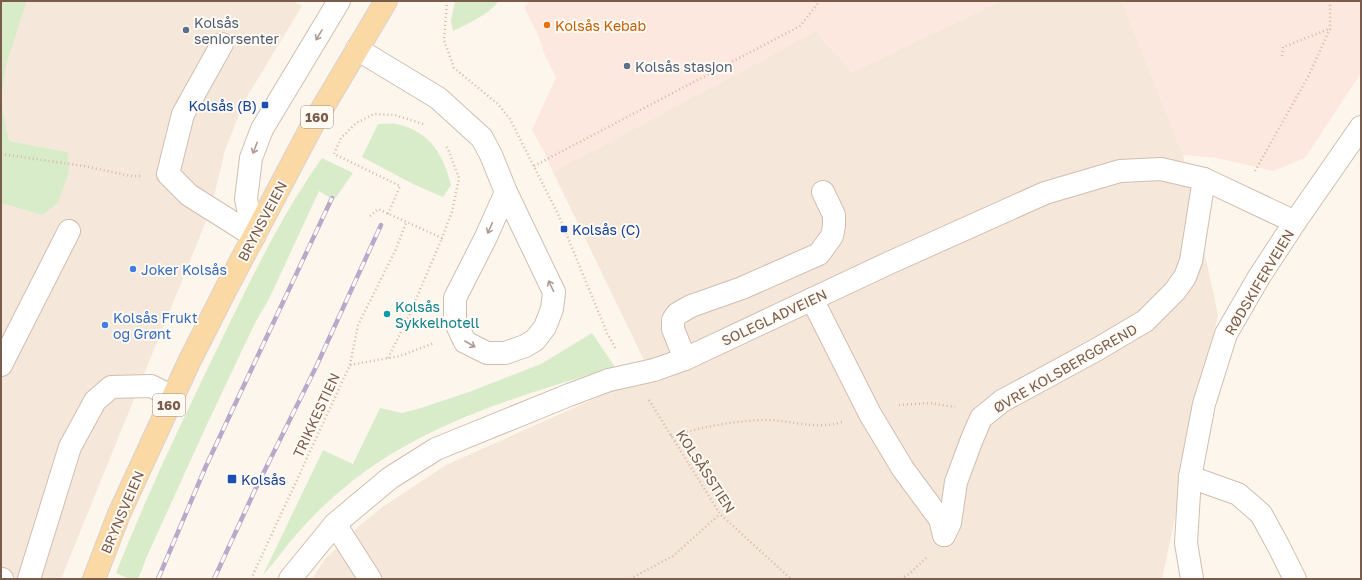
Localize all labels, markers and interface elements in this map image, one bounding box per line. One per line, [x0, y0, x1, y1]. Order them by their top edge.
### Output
place label: Kolsås seniorsenter [194, 14, 279, 47]
place label: Kolsås Kebab [555, 17, 646, 34]
marker: Kolsås Kebab [542, 20, 552, 30]
marker: Kolsås seniorsenter [181, 25, 191, 35]
one-way arrow [314, 28, 322, 40]
place label: Kolsås stasjon [635, 58, 733, 75]
marker: Kolsås stasjon [622, 61, 632, 71]
place label: Kolsås (B) [188, 97, 257, 114]
marker: Kolsås (B) [260, 100, 270, 110]
road number: 160 [301, 106, 333, 128]
one-way arrow [251, 141, 259, 153]
street label: BRYNSVEIEN [234, 178, 290, 264]
one-way arrow [486, 221, 493, 233]
place label: Kolsås (C) [572, 221, 641, 238]
marker: Kolsås (C) [559, 224, 569, 234]
street label: RØDSKIFERVEIEN [1221, 226, 1297, 338]
place label: Joker Kolsås [141, 261, 227, 278]
marker: Joker Kolsås [128, 264, 138, 274]
one-way arrow [547, 280, 554, 292]
street label: SOLEGLADVEIEN [719, 285, 829, 349]
place label: Kolsås Sykkelhotell [395, 298, 480, 331]
place label: Kolsås Frukt og Grønt [113, 309, 198, 342]
marker: Kolsås Sykkelhotell [382, 309, 392, 319]
marker: Kolsås Frukt og Grønt [100, 320, 110, 330]
street label: ØVRE KOLSBERGGREND [990, 320, 1140, 416]
one-way arrow [464, 341, 476, 349]
street label: TRIKKESTIEN [289, 370, 343, 460]
road number: 160 [153, 394, 185, 416]
street label: KOLSÅSSTIEN [673, 426, 739, 516]
street label: BRYNSVEIEN [97, 468, 147, 556]
place label: Kolsås [241, 471, 286, 488]
marker: Kolsås [226, 473, 238, 485]

